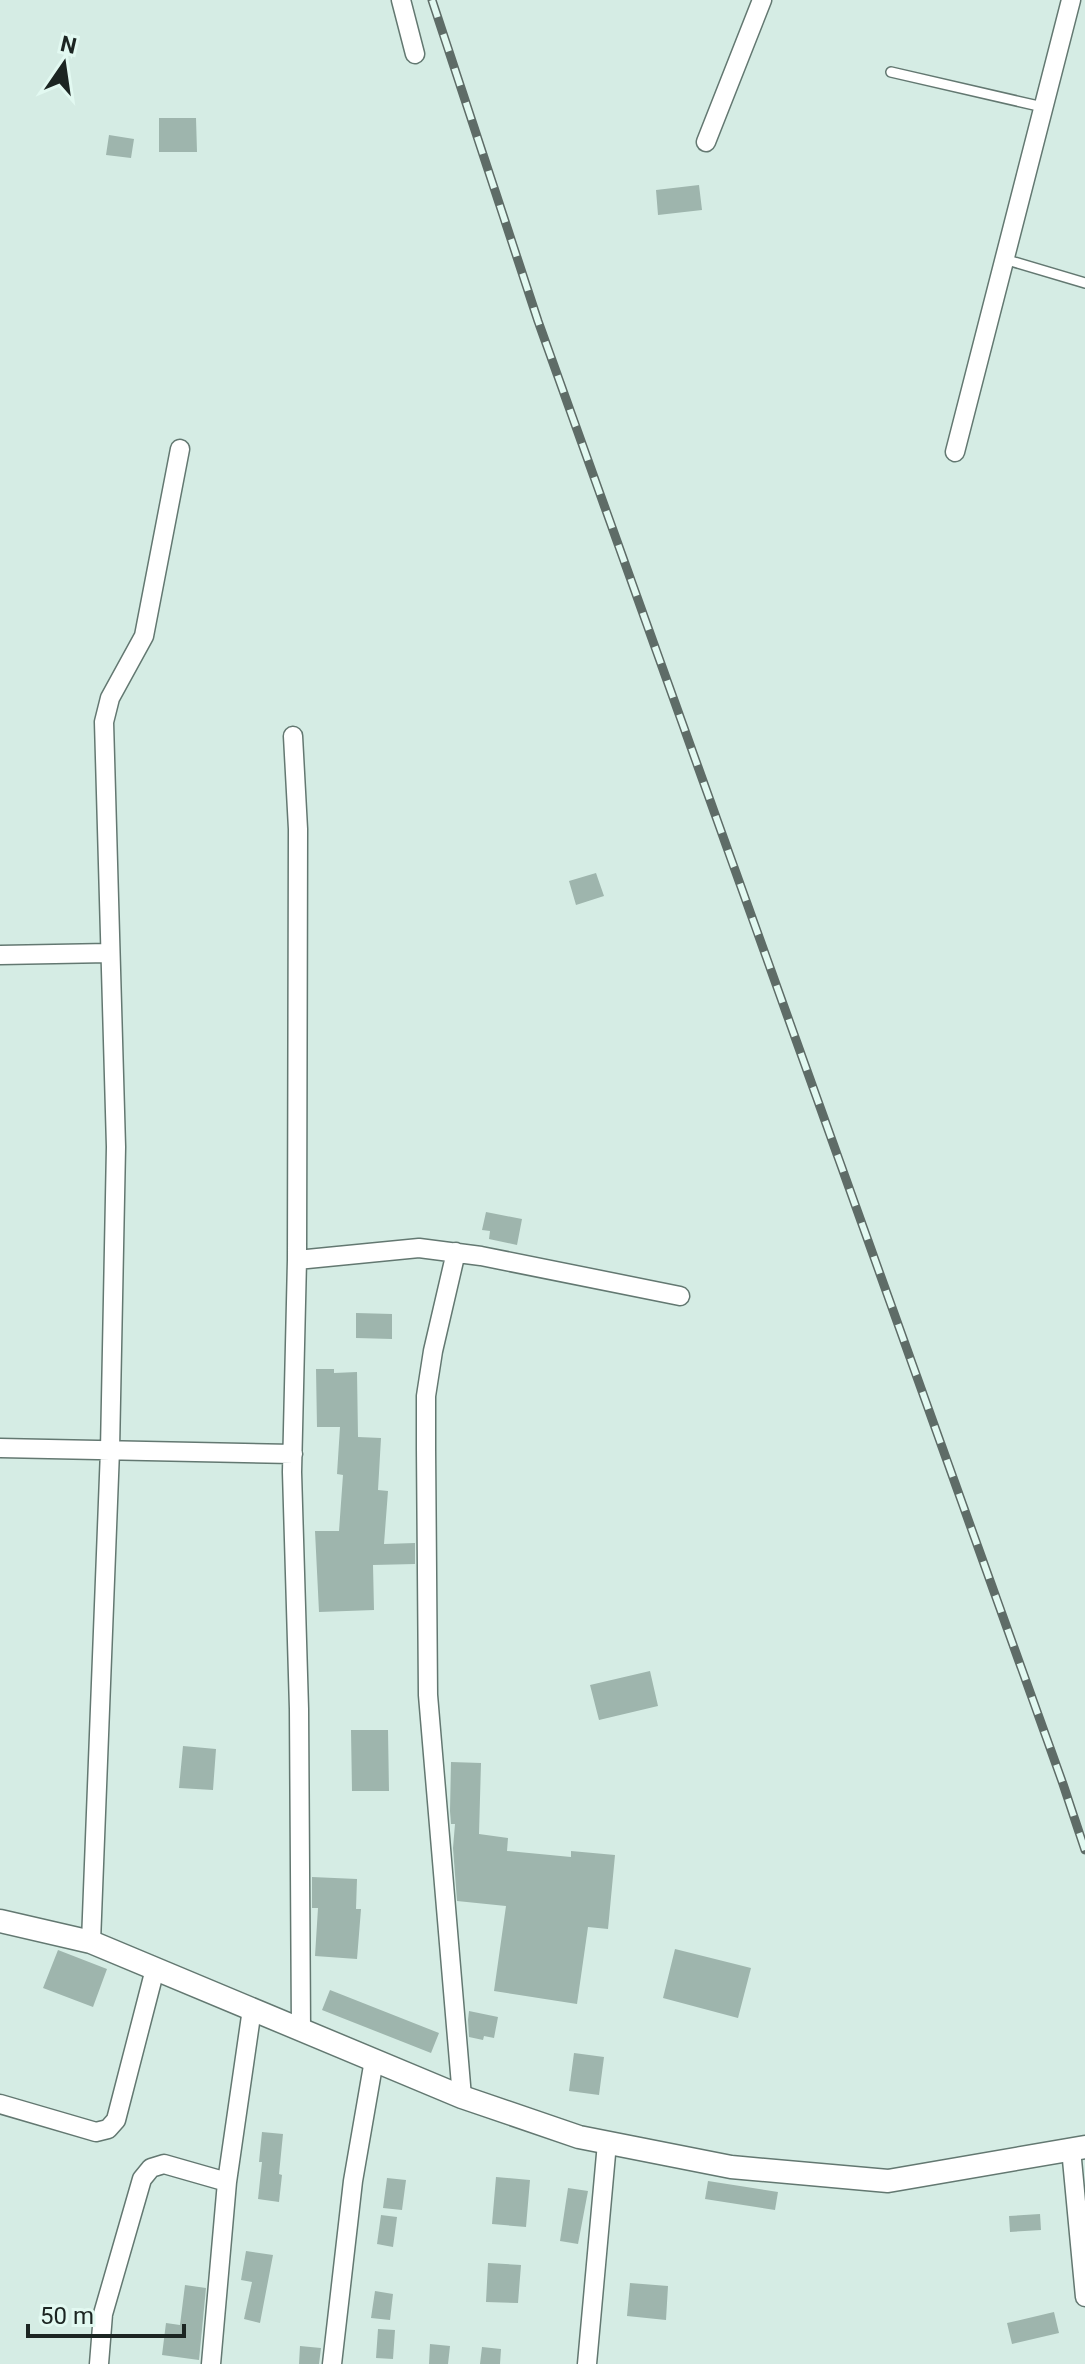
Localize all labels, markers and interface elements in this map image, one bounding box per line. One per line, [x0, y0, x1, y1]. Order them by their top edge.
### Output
north arrow [24, 24, 104, 104]
text: N [58, 31, 79, 59]
scale bar [28, 2288, 184, 2338]
text: 50 m [40, 2302, 94, 2330]

